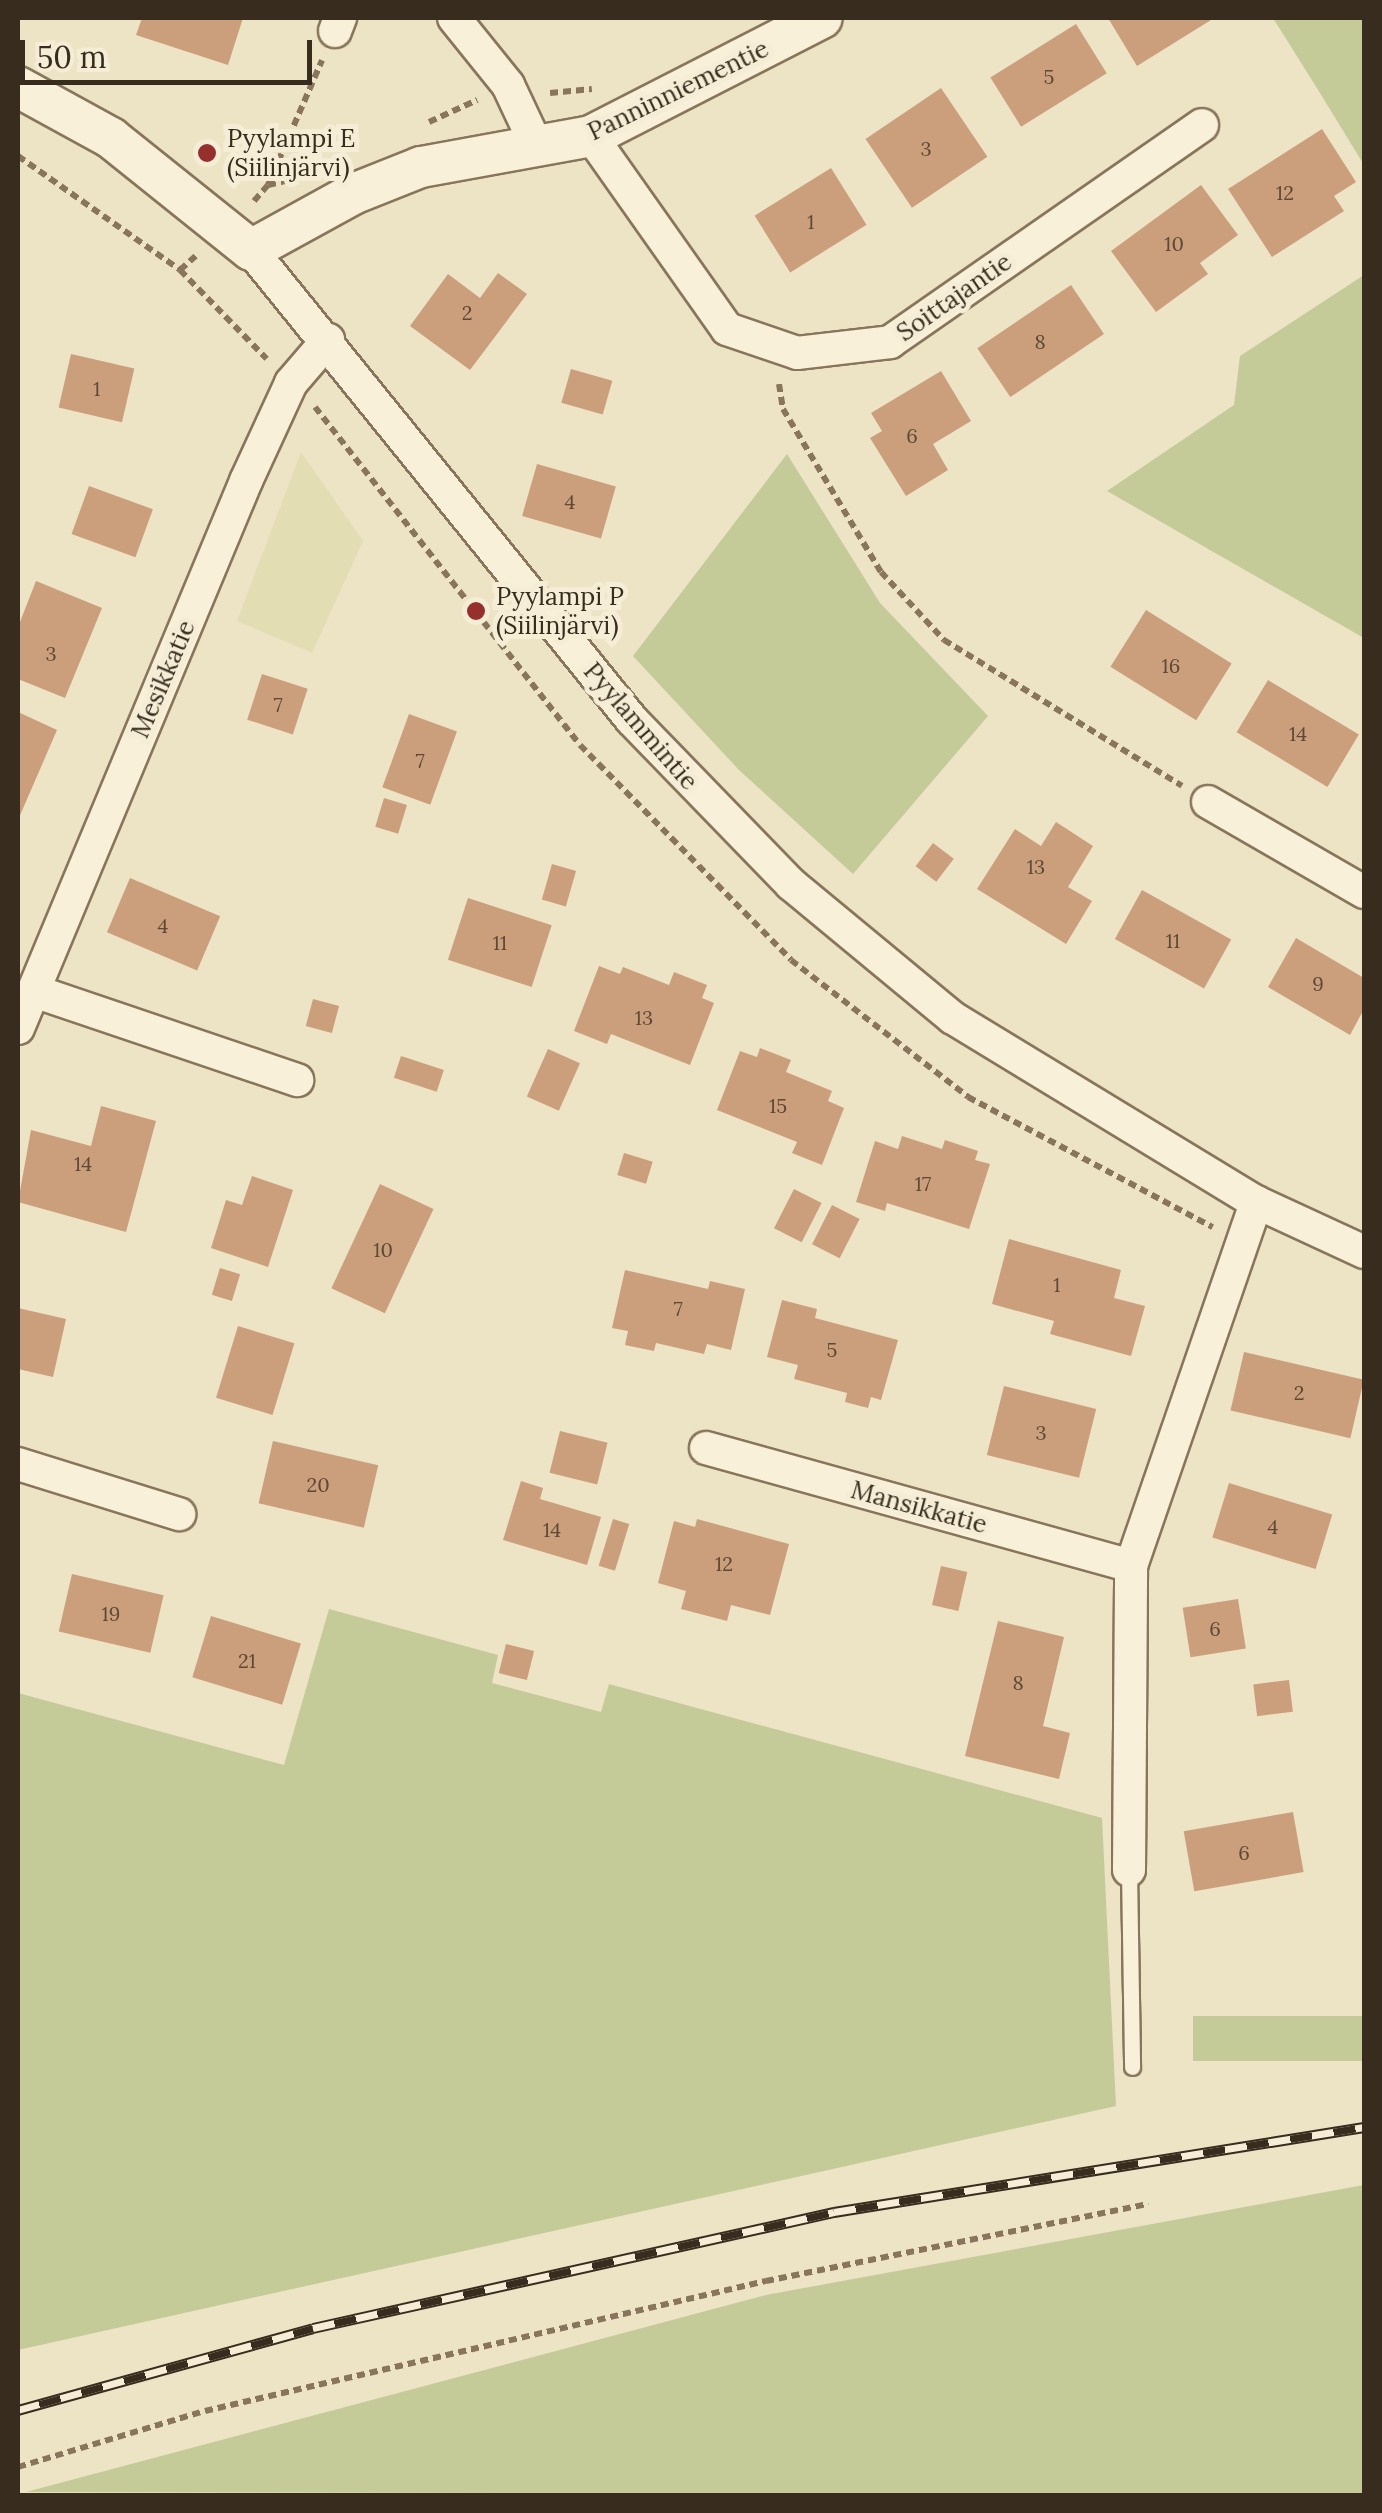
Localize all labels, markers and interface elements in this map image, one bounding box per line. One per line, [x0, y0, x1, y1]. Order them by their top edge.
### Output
scale bar [25, 20, 318, 82]
street label: Panninniementie [583, 33, 773, 147]
text: 50 m [37, 38, 107, 76]
house number: 5 [1044, 64, 1054, 88]
place label: Pyylampi E (Siilinjärvi) [227, 124, 355, 183]
house number: 3 [920, 136, 932, 160]
marker: Pyylampi E (Siilinjärvi) [196, 142, 218, 164]
house number: 12 [1276, 180, 1294, 204]
house number: 1 [807, 209, 815, 233]
house number: 10 [1164, 231, 1184, 255]
street label: Soittajantie [891, 246, 1017, 348]
house number: 2 [462, 300, 472, 324]
house number: 8 [1034, 329, 1046, 353]
house number: 1 [93, 376, 101, 400]
house number: 6 [906, 423, 918, 447]
house number: 4 [565, 489, 575, 513]
place label: Pyylampi P (Siilinjärvi) [496, 582, 624, 641]
marker: Pyylampi P (Siilinjärvi) [465, 600, 487, 622]
street label: Mesikkatie [125, 616, 201, 742]
house number: 3 [45, 641, 57, 665]
house number: 16 [1162, 653, 1180, 677]
street label: Pyylammintie [578, 656, 704, 796]
house number: 7 [273, 692, 283, 716]
house number: 14 [1289, 721, 1307, 745]
house number: 7 [415, 748, 425, 772]
house number: 13 [1027, 854, 1045, 878]
house number: 4 [158, 913, 168, 937]
house number: 11 [1166, 928, 1180, 952]
house number: 11 [493, 930, 507, 954]
house number: 9 [1312, 971, 1324, 995]
house number: 13 [635, 1005, 653, 1029]
house number: 15 [769, 1093, 787, 1117]
house number: 14 [74, 1151, 92, 1175]
house number: 17 [915, 1171, 931, 1195]
house number: 10 [373, 1237, 393, 1261]
house number: 1 [1053, 1272, 1061, 1296]
house number: 7 [673, 1296, 683, 1320]
house number: 5 [827, 1337, 837, 1361]
house number: 2 [1294, 1380, 1304, 1404]
house number: 3 [1035, 1420, 1047, 1444]
house number: 20 [306, 1472, 330, 1496]
street label: Mansikkatie [848, 1474, 990, 1540]
house number: 4 [1268, 1514, 1278, 1538]
house number: 14 [543, 1517, 561, 1541]
house number: 12 [715, 1551, 733, 1575]
house number: 19 [102, 1601, 120, 1625]
house number: 6 [1209, 1616, 1221, 1640]
house number: 21 [238, 1648, 256, 1672]
house number: 8 [1012, 1670, 1024, 1694]
house number: 6 [1238, 1840, 1250, 1864]

